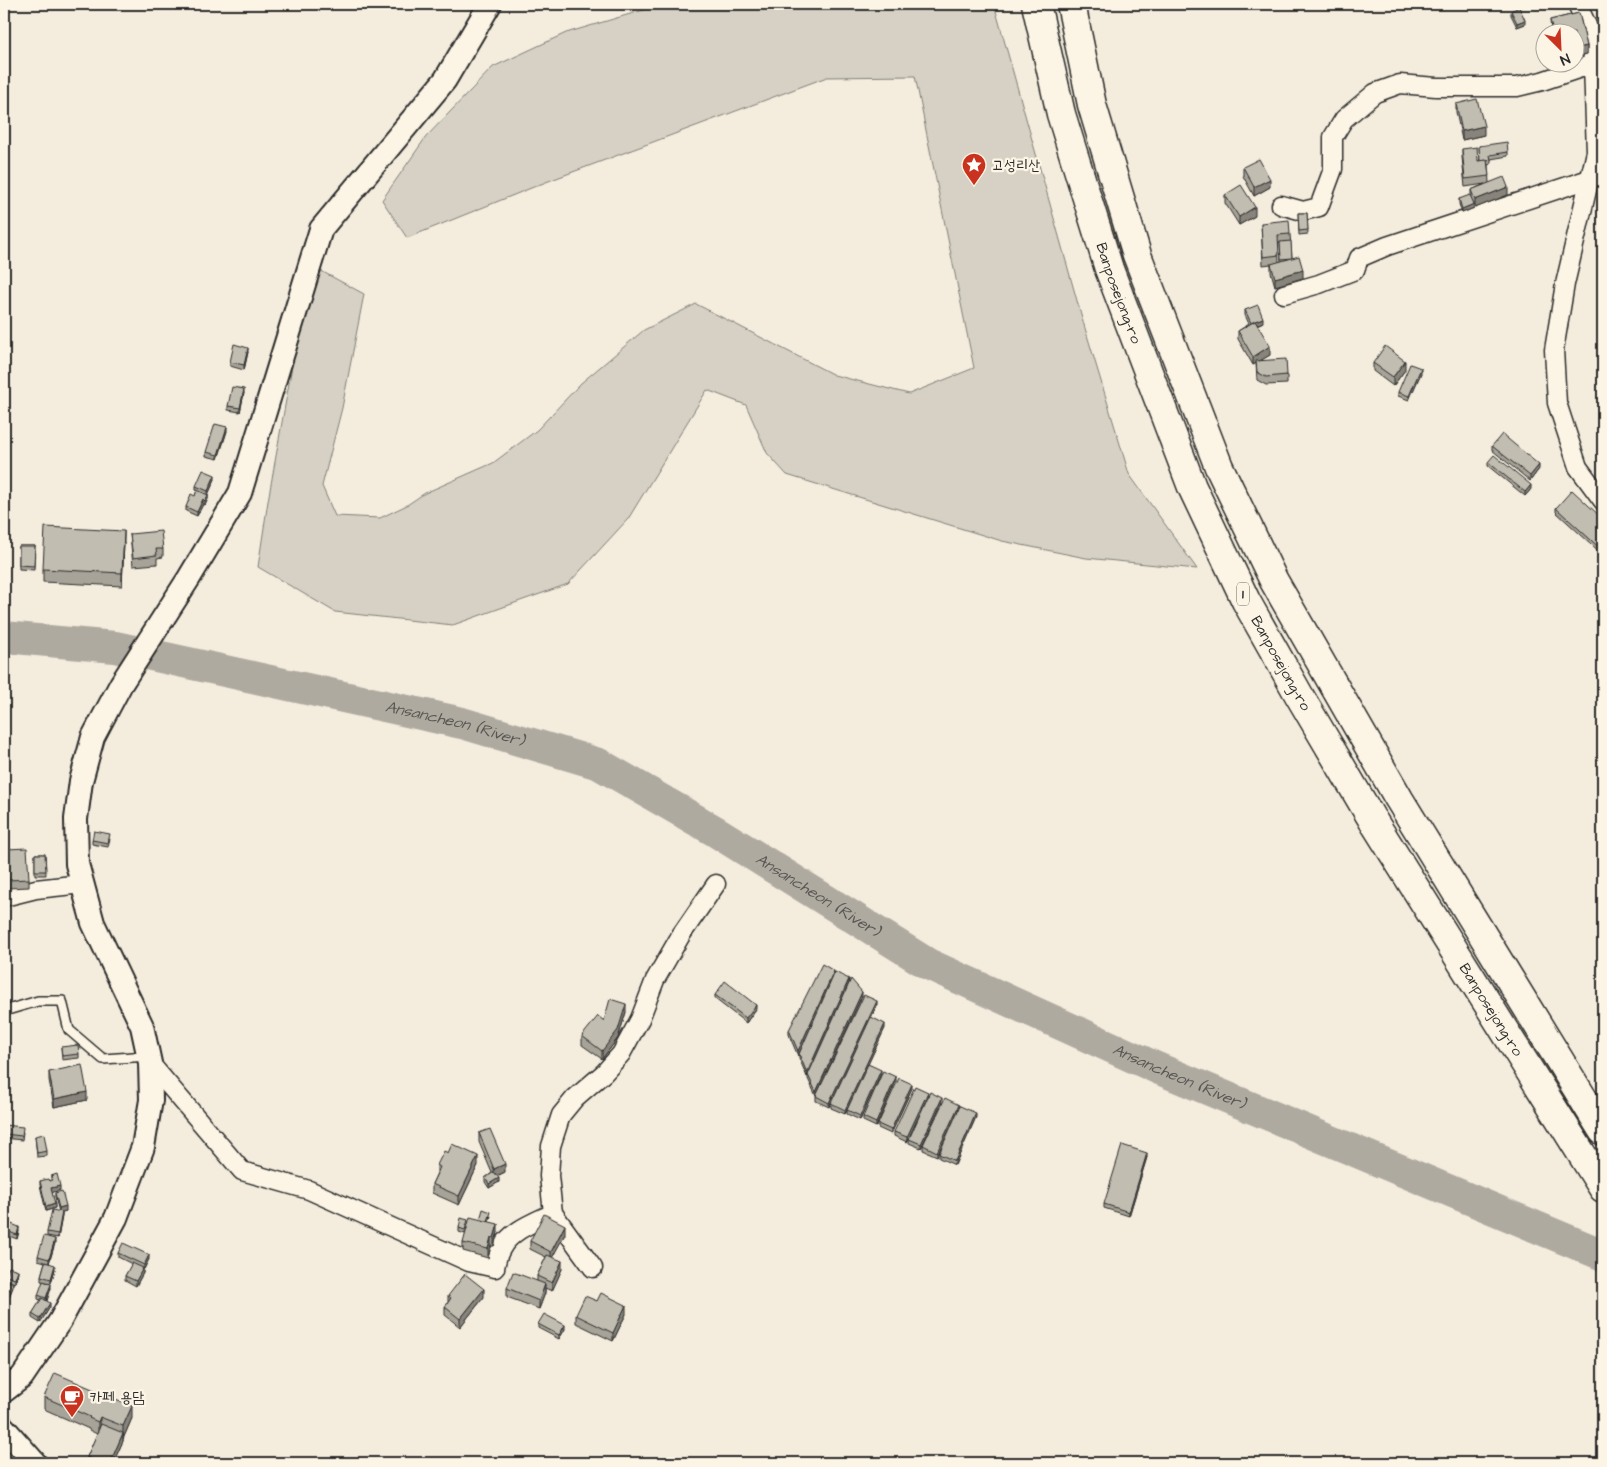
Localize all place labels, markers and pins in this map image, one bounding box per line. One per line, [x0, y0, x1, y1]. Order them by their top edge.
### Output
place icon: 고성리산 [961, 152, 987, 186]
place label: 고성리산 [992, 155, 1040, 176]
cafe icon: 카페 용담 [59, 1384, 85, 1418]
place label: 카페 용담 [90, 1387, 144, 1408]

